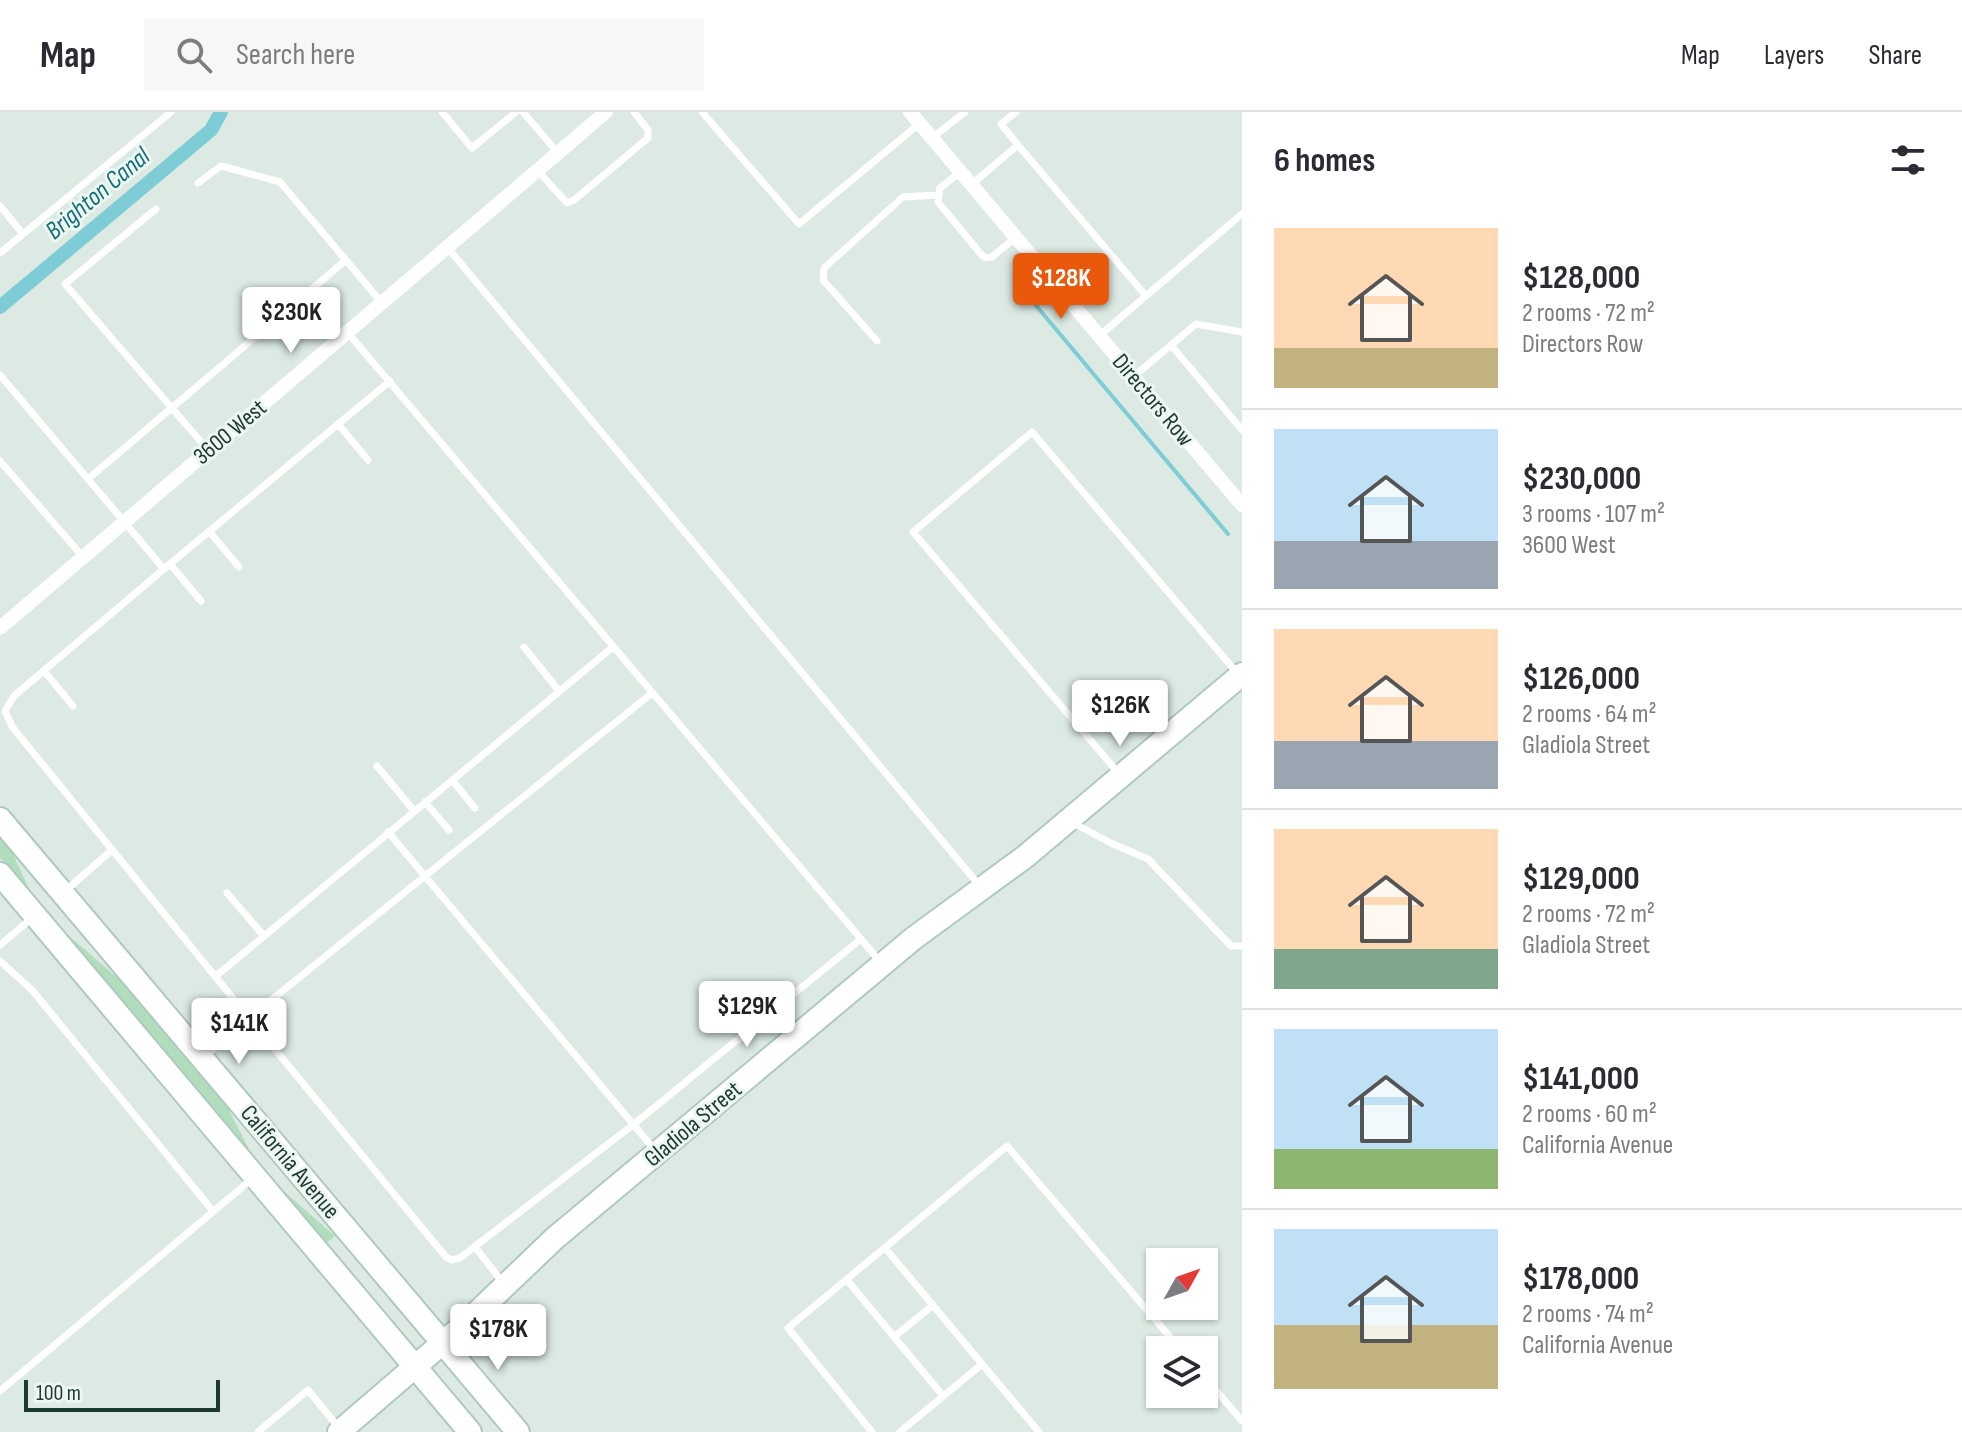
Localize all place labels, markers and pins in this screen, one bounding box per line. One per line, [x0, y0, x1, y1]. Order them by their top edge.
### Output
pin: $128K [1005, 253, 1117, 321]
pin: $230K [235, 287, 347, 355]
pin: $126K [1064, 680, 1176, 748]
pin: $129K [691, 981, 803, 1049]
pin: $141K [183, 998, 295, 1066]
pin: $178K [442, 1304, 554, 1372]

